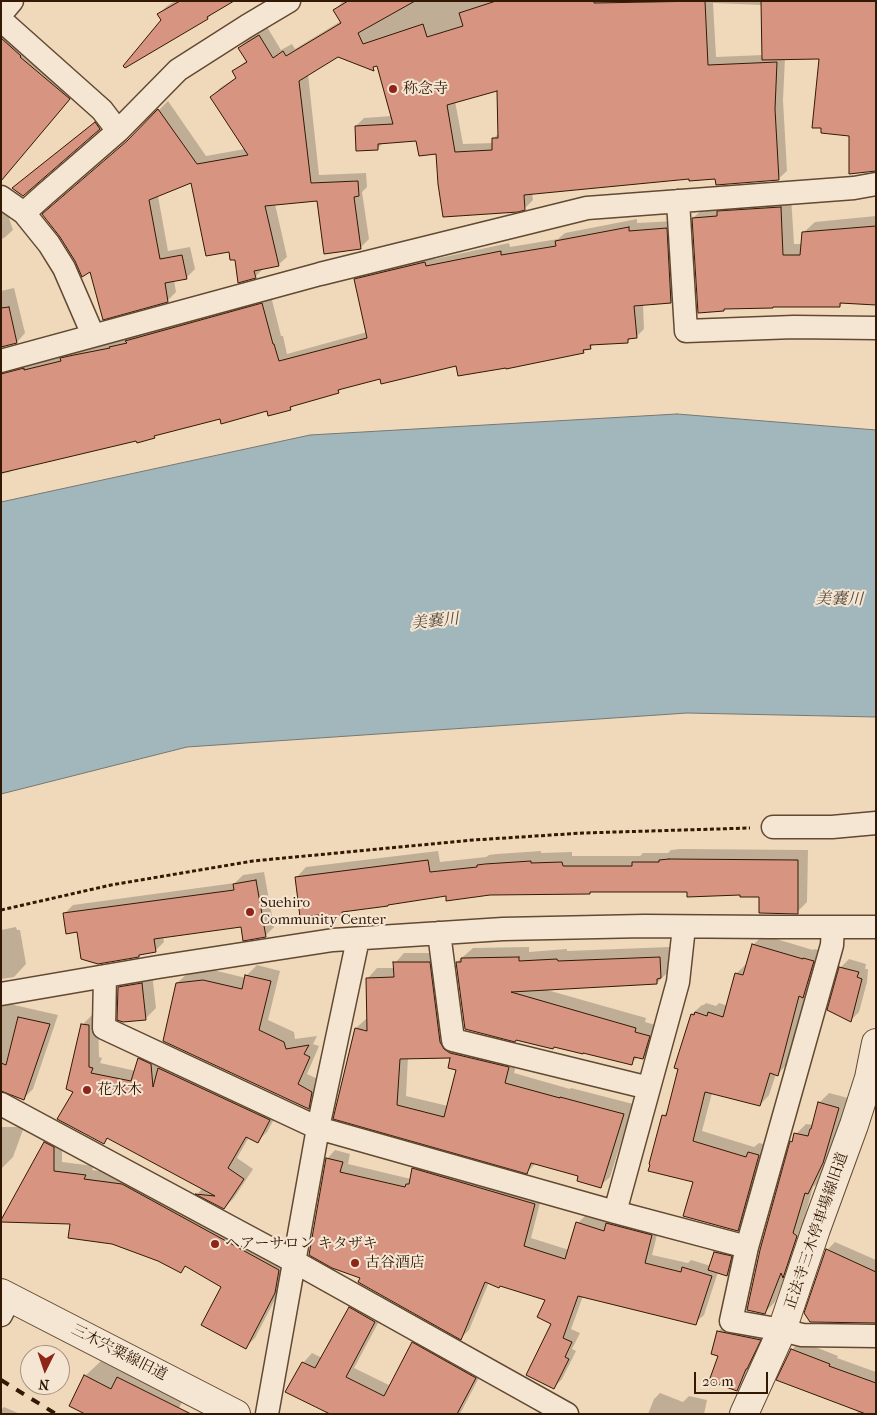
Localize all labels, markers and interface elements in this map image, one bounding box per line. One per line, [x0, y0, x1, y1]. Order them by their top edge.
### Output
place label: 称念寺 [403, 80, 448, 98]
marker: 称念寺 [387, 83, 399, 95]
water label: 美嚢川 [815, 590, 863, 610]
water label: 美嚢川 [410, 610, 460, 634]
place label: Suehiro Community Center [260, 894, 386, 929]
marker: Suehiro Community Center [244, 906, 256, 918]
place label: 花水木 [97, 1081, 142, 1099]
marker: 花水木 [81, 1084, 93, 1096]
street label: 正法寺三木停車場線旧道 [782, 1150, 852, 1312]
place label: ヘアーサロン キタザキ [225, 1235, 378, 1253]
marker: ヘアーサロン キタザキ [209, 1238, 221, 1250]
place label: 古谷酒店 [365, 1254, 425, 1272]
marker: 古谷酒店 [349, 1257, 361, 1269]
street label: 三木宍粟線旧道 [68, 1321, 170, 1385]
north arrow [20, 1345, 70, 1395]
scale bar [697, 1362, 771, 1394]
text: 20 m [702, 1372, 734, 1390]
text: N [38, 1376, 50, 1393]

